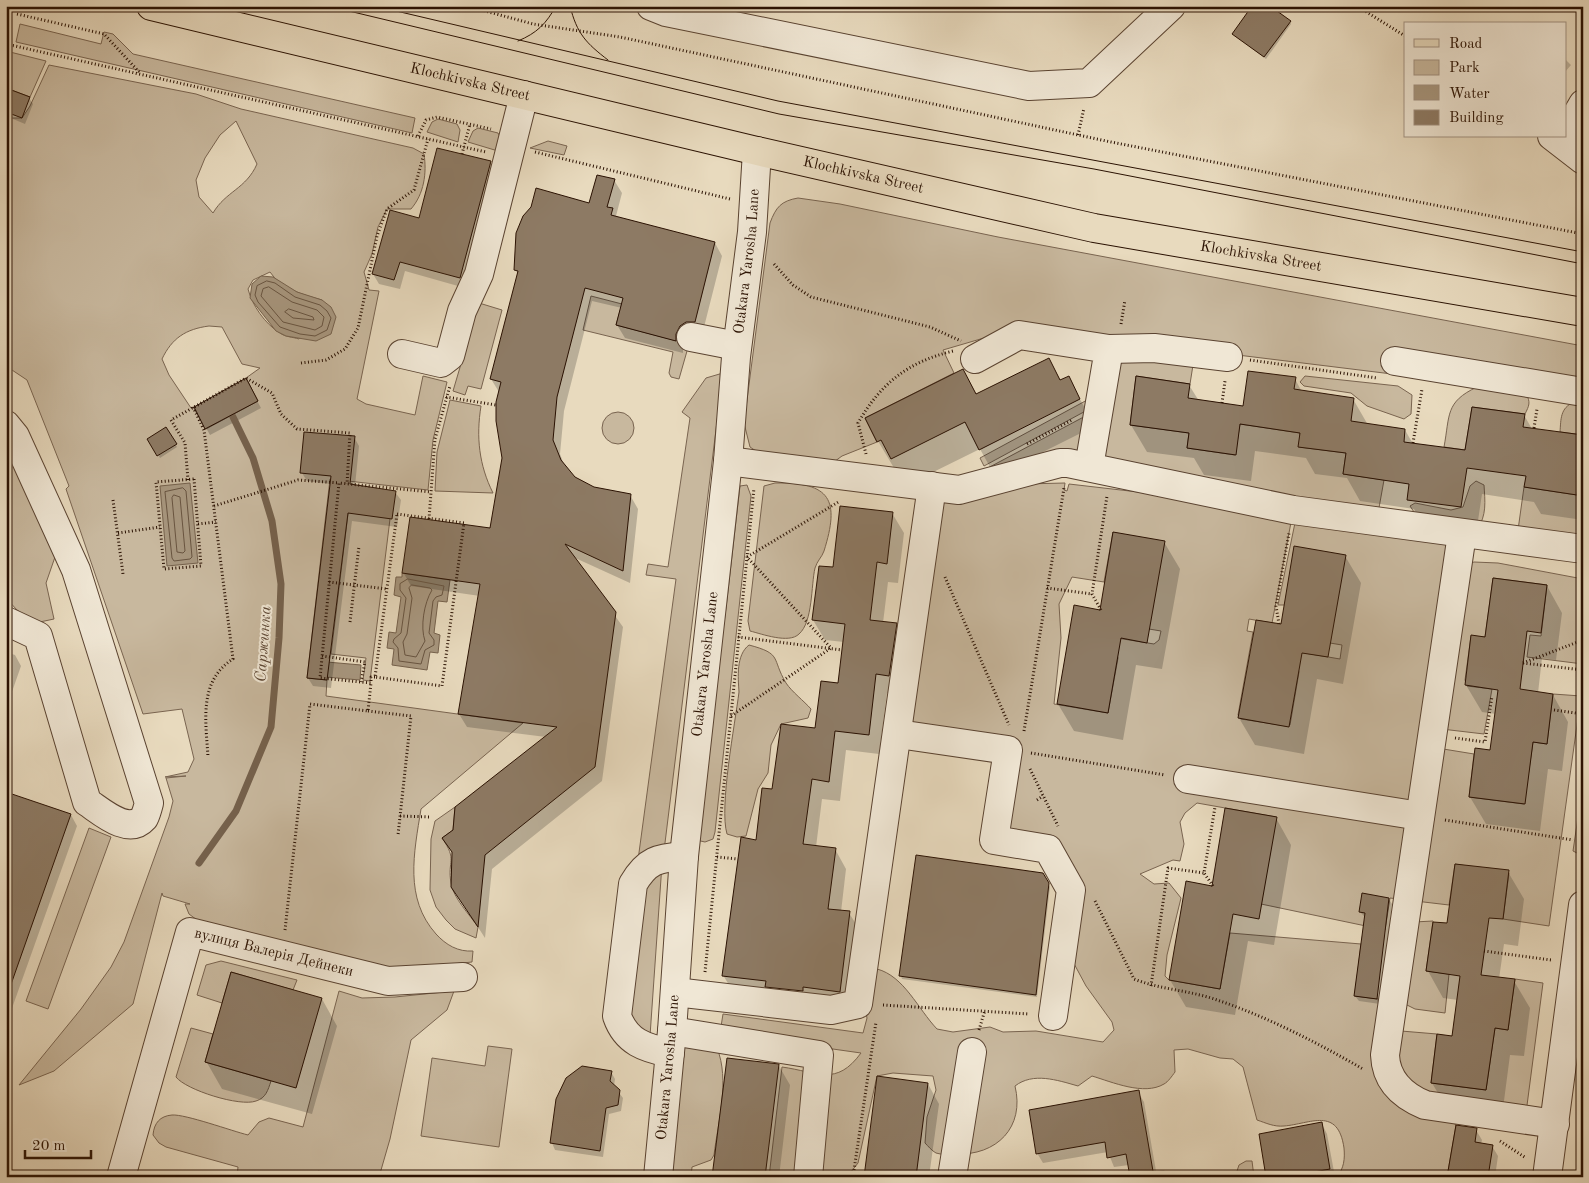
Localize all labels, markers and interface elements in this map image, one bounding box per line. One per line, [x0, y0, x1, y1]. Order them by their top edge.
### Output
legend [1404, 22, 1566, 138]
text: Road [1449, 37, 1483, 52]
street label: Klochkivska Street [408, 61, 532, 104]
text: Park [1449, 61, 1480, 76]
text: Water [1449, 87, 1490, 102]
text: Building [1449, 111, 1504, 126]
street label: Klochkivska Street [801, 154, 925, 196]
street label: Otakara Yarosha Lane [732, 188, 762, 335]
street label: Klochkivska Street [1199, 239, 1323, 274]
street label: Otakara Yarosha Lane [690, 591, 721, 738]
water label: Саржинка [253, 605, 275, 683]
street label: вулиця Валерія Дейнеки [193, 926, 355, 980]
street label: Otakara Yarosha Lane [654, 994, 682, 1141]
scale bar [25, 1128, 91, 1160]
text: 20 m [32, 1139, 66, 1154]

